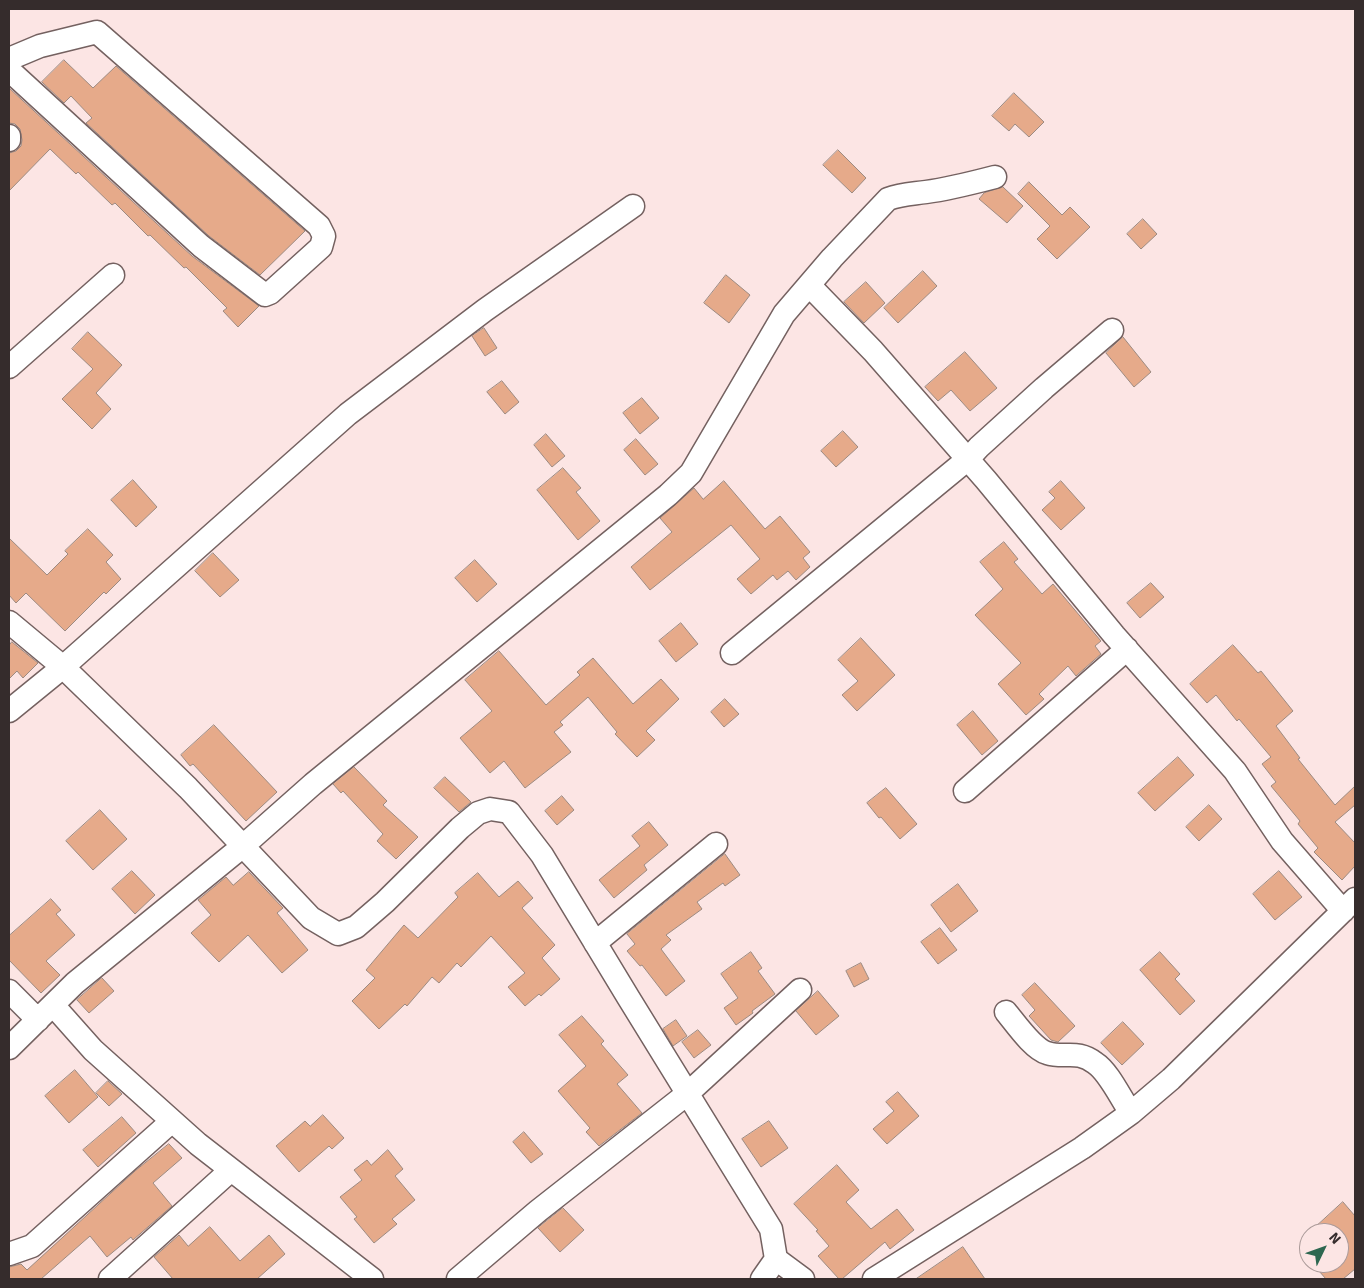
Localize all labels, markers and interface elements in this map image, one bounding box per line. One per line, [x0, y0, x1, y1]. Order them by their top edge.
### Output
north arrow [1299, 1223, 1349, 1273]
text: N [1325, 1229, 1344, 1248]

